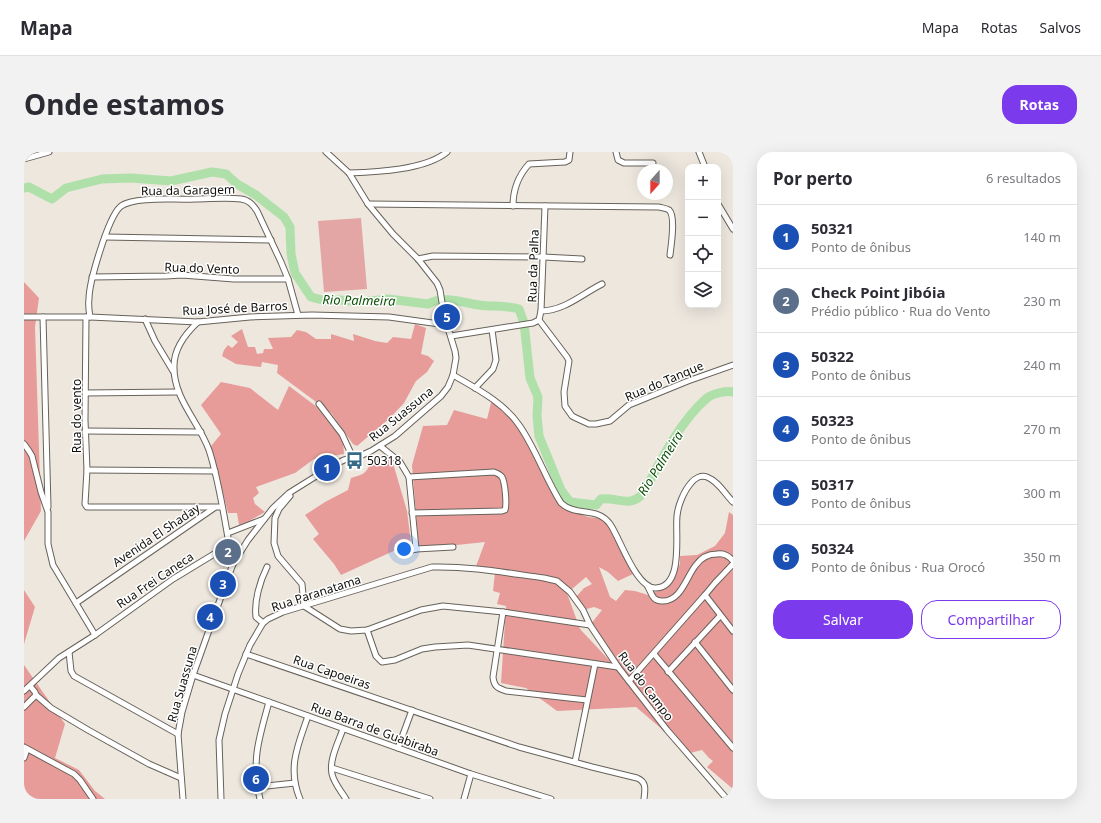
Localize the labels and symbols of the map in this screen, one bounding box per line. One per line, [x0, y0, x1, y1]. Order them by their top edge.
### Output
north arrow [637, 164, 673, 200]
street label: Rua da Garagem [141, 181, 235, 199]
street label: Rua da Palha [523, 229, 543, 303]
street label: Rua do Vento [164, 258, 240, 278]
water label: Rio Palmeira [322, 290, 396, 310]
street label: Rua José de Barros [182, 297, 288, 319]
pin: 5 [434, 302, 460, 332]
street label: Rua do Tanque [622, 357, 706, 405]
street label: Rua do vento [68, 379, 85, 453]
street label: Rua Suassuna [365, 383, 437, 445]
water label: Rio Palmeira [633, 427, 687, 499]
bus stop icon: 50318 [344, 450, 364, 470]
place label: 50318 [367, 452, 401, 469]
pin: 1 [314, 453, 340, 483]
street label: Avenida El Shaday [109, 499, 204, 571]
pin: 2 [215, 537, 241, 567]
your location [394, 539, 414, 559]
street label: Rua Frei Caneca [113, 548, 197, 612]
pin: 3 [210, 569, 236, 599]
street label: Rua Paranatama [269, 570, 363, 616]
pin: 4 [197, 602, 223, 632]
street label: Rua Suassuna [163, 644, 201, 724]
street label: Rua do Campo [614, 648, 678, 724]
street label: Rua Capoeiras [291, 651, 373, 693]
street label: Rua Barra de Guabiraba [309, 698, 441, 760]
pin: 6 [243, 764, 269, 794]

